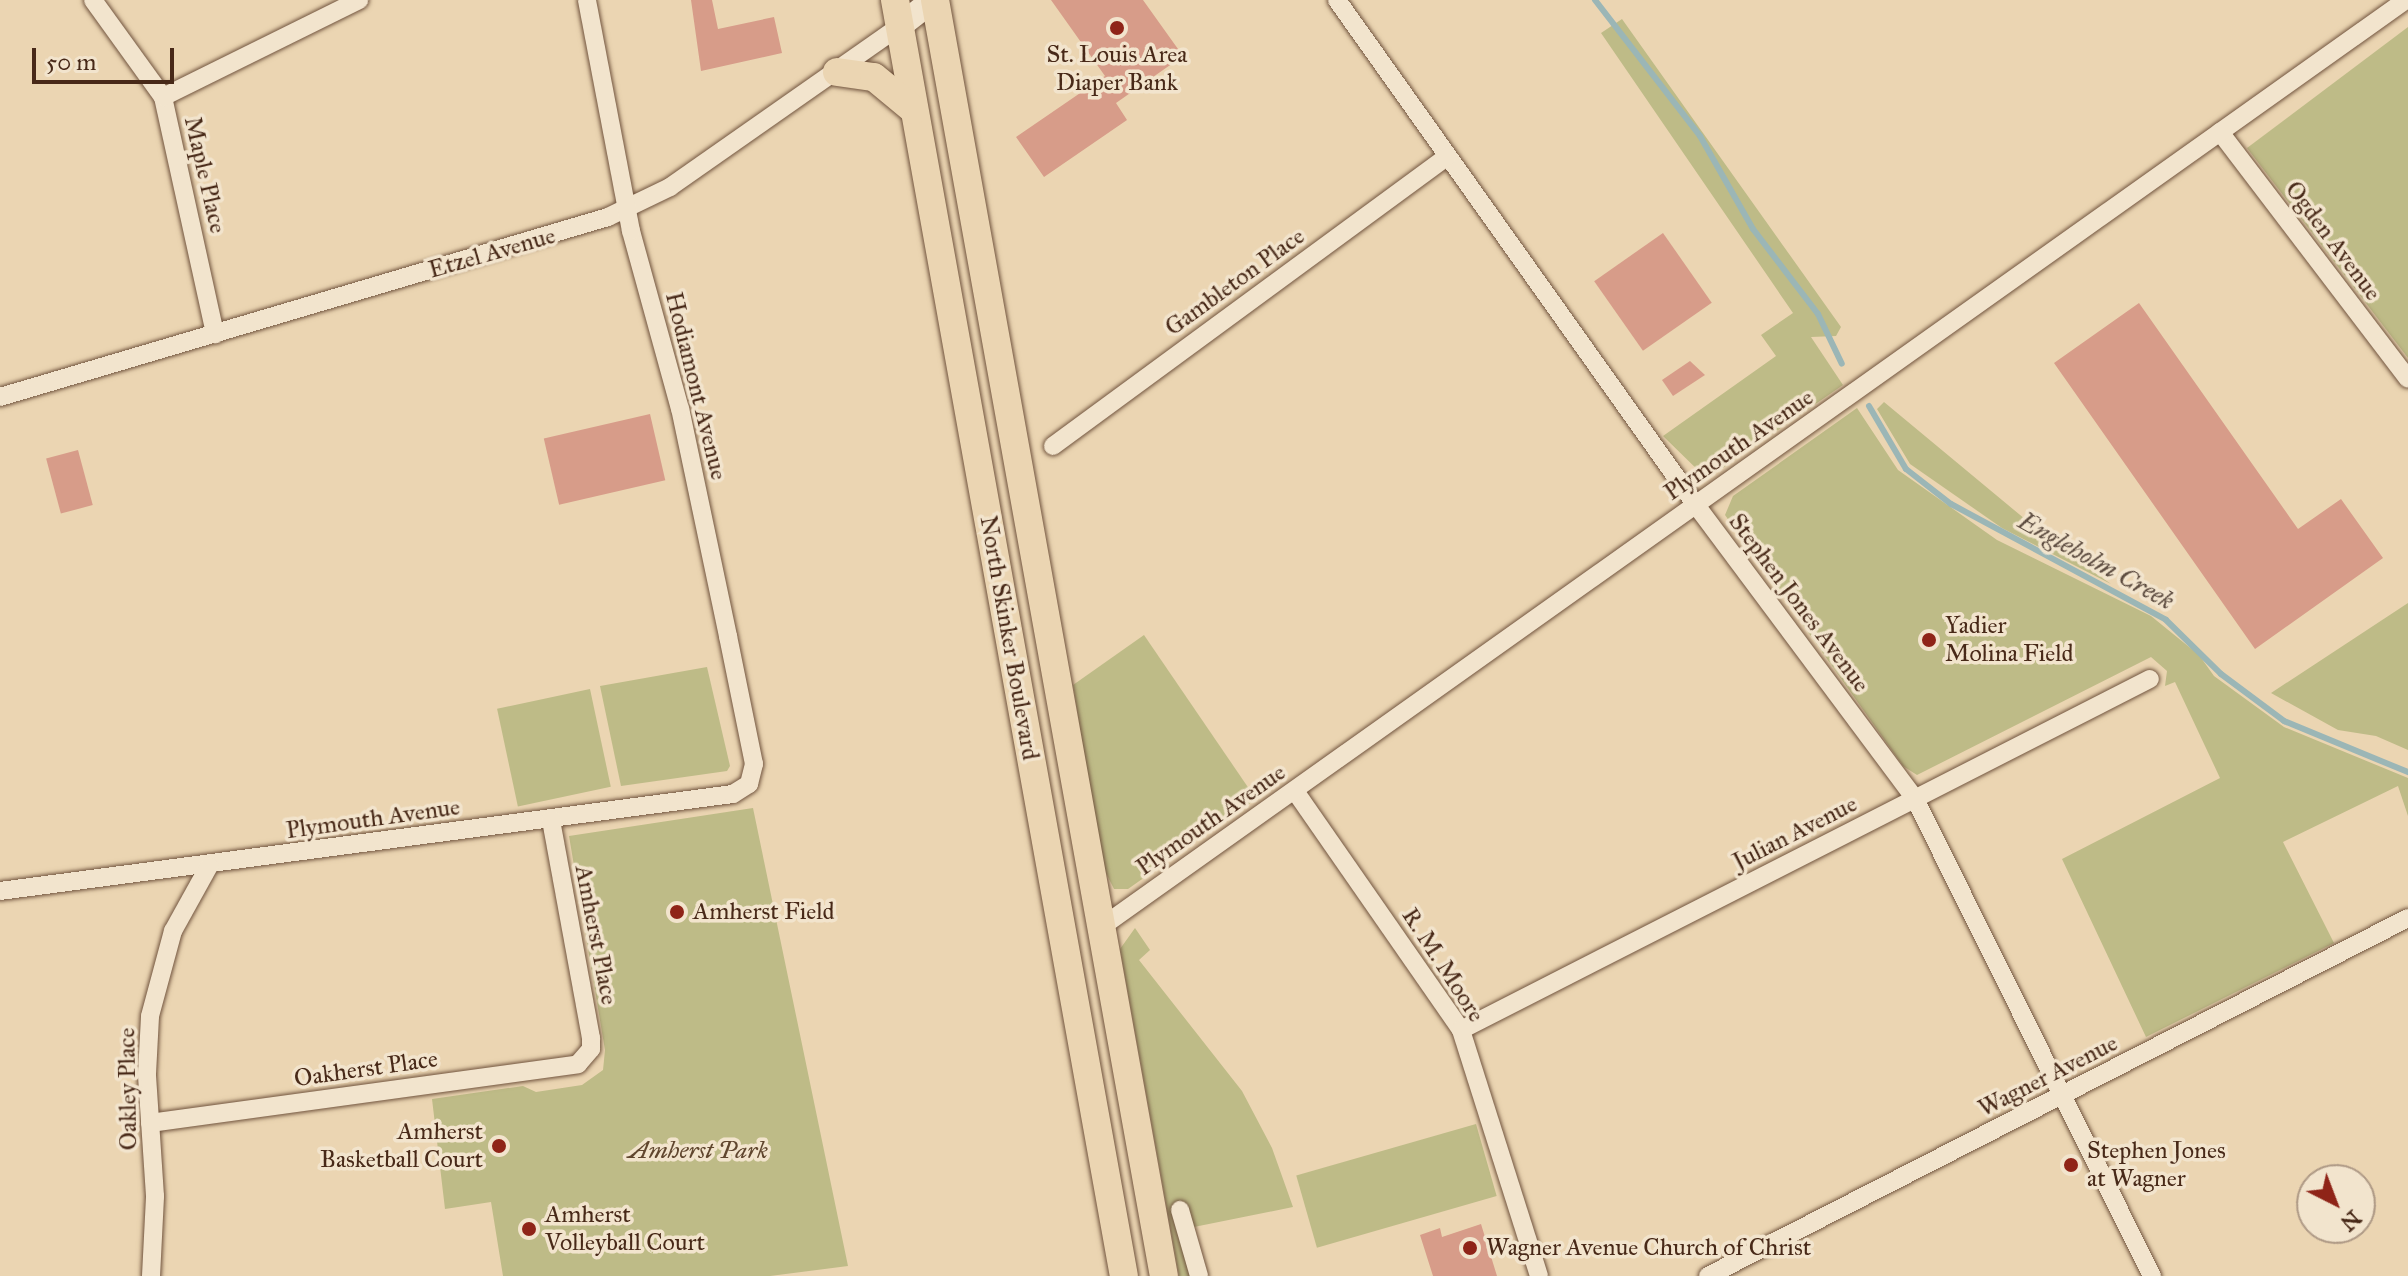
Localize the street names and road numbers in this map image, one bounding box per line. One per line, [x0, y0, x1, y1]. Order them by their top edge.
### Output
street label: Maple Place [178, 114, 232, 236]
street label: Ogden Avenue [2279, 176, 2387, 306]
street label: Etzel Avenue [425, 221, 559, 285]
street label: Gambleton Place [1160, 222, 1310, 342]
street label: Hodiamont Avenue [659, 289, 733, 483]
street label: Plymouth Avenue [1659, 383, 1819, 507]
street label: Stephen Jones Avenue [1723, 508, 1875, 698]
street label: North Skinker Boulevard [973, 514, 1045, 762]
street label: Plymouth Avenue [1131, 758, 1291, 882]
street label: Julian Avenue [1728, 789, 1862, 877]
street label: Plymouth Avenue [284, 793, 462, 845]
street label: Amherst Place [568, 863, 624, 1007]
street label: R. M. Moore [1395, 903, 1491, 1027]
street label: Oakley Place [113, 1027, 143, 1151]
street label: Wagner Avenue [1974, 1029, 2122, 1123]
street label: Oakherst Place [292, 1045, 440, 1093]

